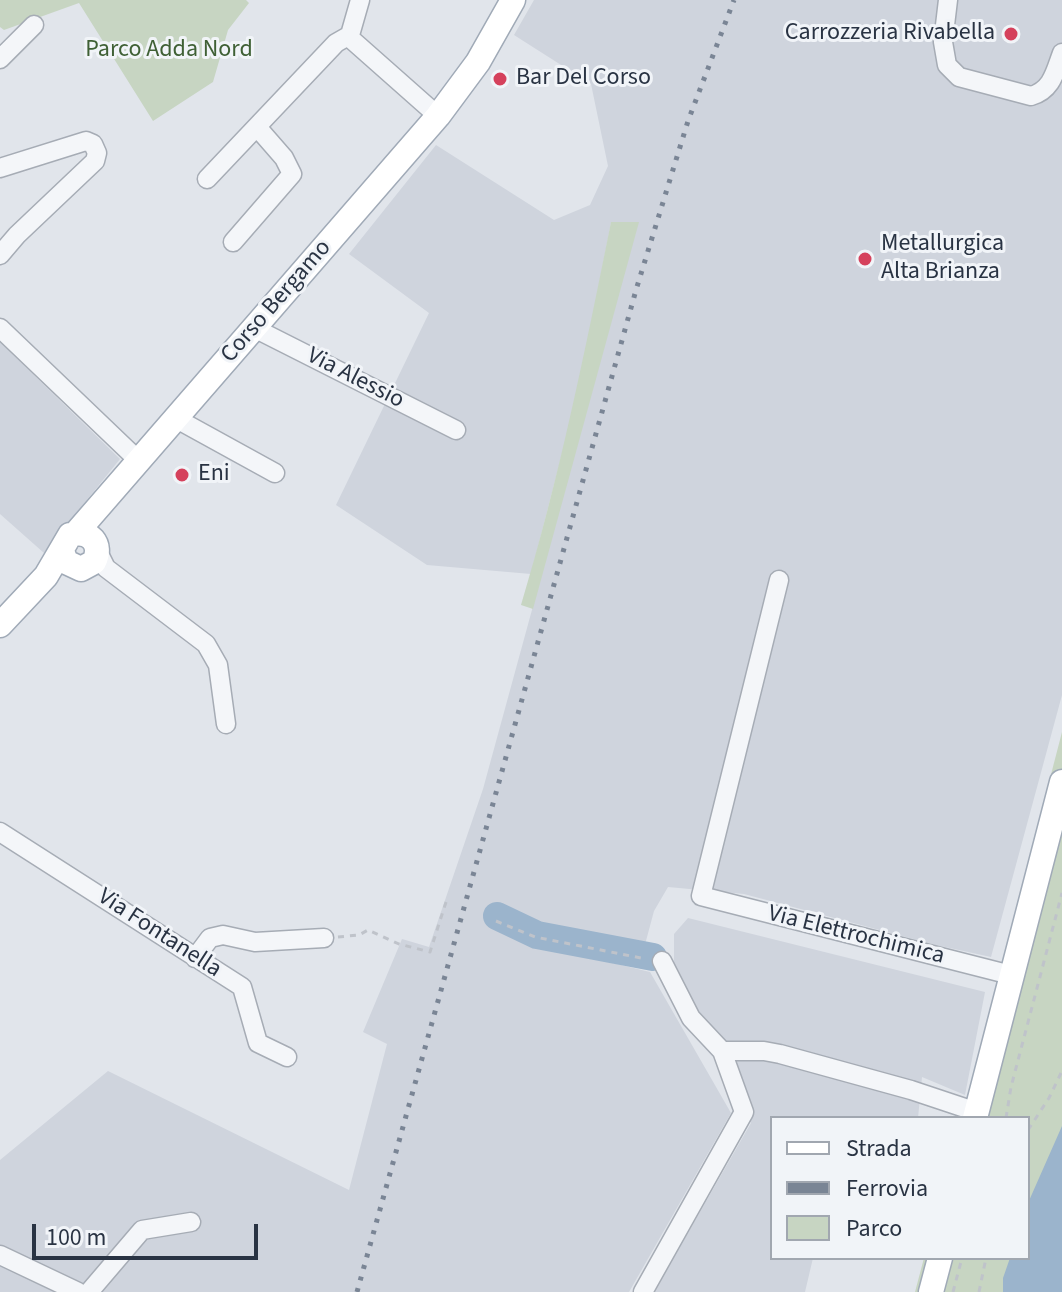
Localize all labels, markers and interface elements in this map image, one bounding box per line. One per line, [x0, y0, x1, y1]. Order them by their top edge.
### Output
place label: Carrozzeria Rivabella [785, 20, 995, 48]
marker: Carrozzeria Rivabella [1002, 25, 1020, 43]
park label: Parco Adda Nord [85, 37, 253, 65]
place label: Bar Del Corso [516, 65, 651, 93]
marker: Bar Del Corso [491, 70, 509, 88]
place label: Metallurgica Alta Brianza [881, 231, 1004, 287]
street label: Corso Bergamo [216, 235, 338, 369]
marker: Metallurgica Alta Brianza [856, 250, 874, 268]
street label: Via Alessio [302, 342, 408, 416]
place label: Eni [198, 461, 230, 489]
marker: Eni [173, 466, 191, 484]
street label: Via Fontanella [92, 883, 226, 985]
street label: Via Elettrochimica [765, 900, 947, 972]
legend [770, 1116, 1030, 1260]
text: Strada [846, 1131, 912, 1166]
text: Ferrovia [846, 1171, 928, 1206]
scale bar [36, 1208, 262, 1258]
text: Parco [846, 1211, 902, 1246]
text: 100 m [46, 1220, 106, 1255]

